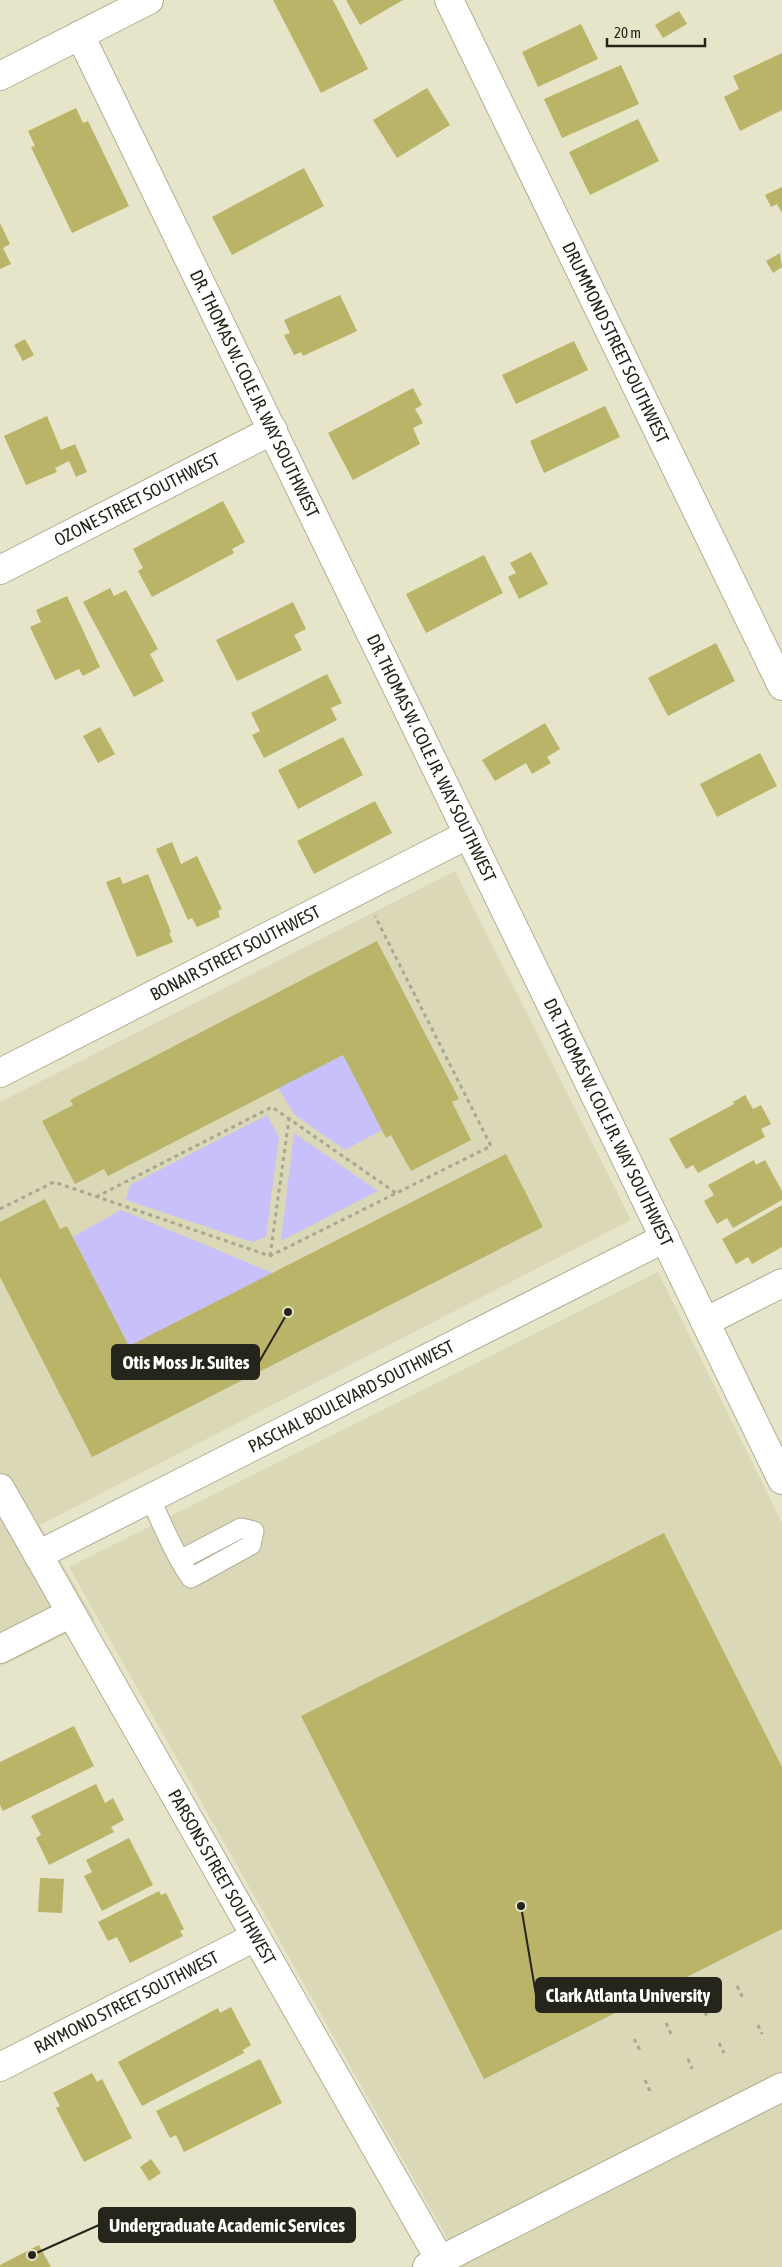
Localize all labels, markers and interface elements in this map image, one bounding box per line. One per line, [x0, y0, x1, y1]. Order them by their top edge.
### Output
scale bar [607, 15, 704, 47]
text: 20 m [614, 24, 641, 41]
street label: DRUMMOND STREET SOUTHWEST [558, 239, 674, 447]
street label: DR. THOMAS W. COLE JR. WAY SOUTHWEST [186, 266, 324, 521]
street label: OZONE STREET SOUTHWEST [51, 448, 223, 550]
street label: DR. THOMAS W. COLE JR. WAY SOUTHWEST [363, 631, 501, 885]
street label: BONAIR STREET SOUTHWEST [146, 901, 324, 1005]
street label: DR. THOMAS W. COLE JR. WAY SOUTHWEST [540, 995, 678, 1250]
street label: PASCHAL BOULEVARD SOUTHWEST [245, 1335, 457, 1457]
callout: Otis Moss Jr. Suites [112, 1345, 259, 1379]
text: Otis Moss Jr. Suites [123, 1351, 250, 1373]
street label: PARSONS STREET SOUTHWEST [164, 1786, 281, 1968]
street label: RAYMOND STREET SOUTHWEST [31, 1946, 222, 2058]
callout: Clark Atlanta University [536, 1978, 721, 2012]
text: Clark Atlanta University [546, 1984, 711, 2006]
callout: Undergraduate Academic Services [99, 2208, 355, 2242]
text: Undergraduate Academic Services [109, 2214, 345, 2236]

